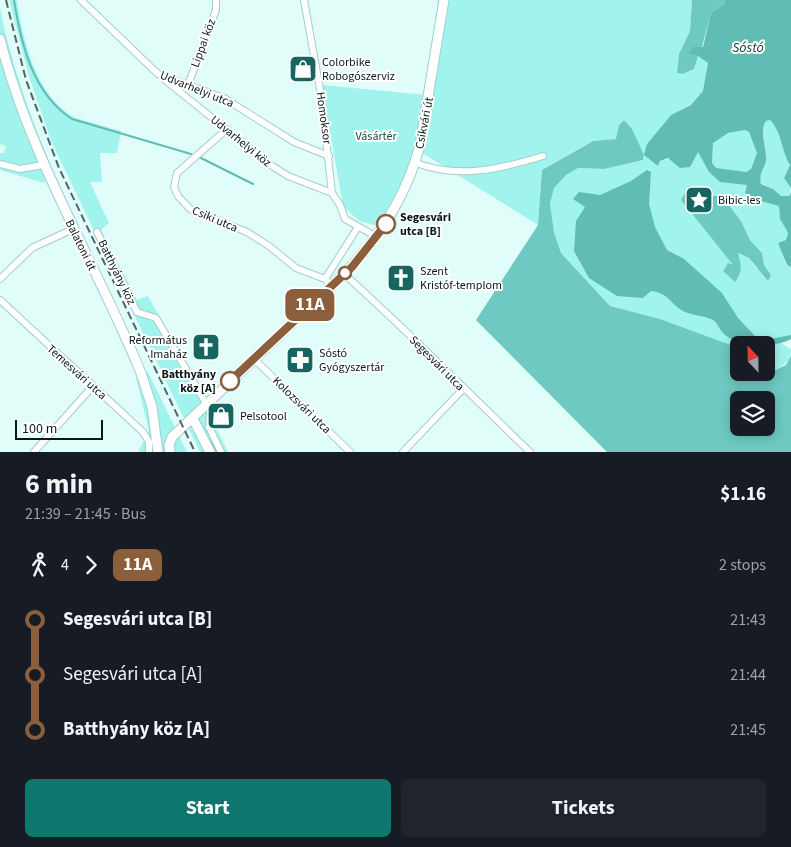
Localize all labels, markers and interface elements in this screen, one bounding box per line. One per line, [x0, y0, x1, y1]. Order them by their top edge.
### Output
street label: Lippai köz [187, 16, 220, 70]
water label: Sóstó [732, 38, 764, 58]
shop icon: Colorbike Robogószerviz [288, 54, 318, 84]
place label: Colorbike Robogószerviz [322, 54, 395, 85]
street label: Udvarhelyi utca [157, 67, 236, 112]
street label: Homoksor [311, 91, 336, 146]
street label: Csikvári út [411, 96, 438, 150]
street label: Udvarhelyi köz [207, 112, 275, 171]
park label: Vásártér [355, 128, 397, 145]
place icon: Bibic-les [684, 185, 714, 215]
place label: Bibic-les [718, 192, 761, 209]
street label: Csiki utca [189, 202, 240, 237]
place label: Segesvári utca [B] [400, 209, 451, 240]
marker: Segesvári utca [B] [376, 214, 396, 234]
street label: Balatoni út [61, 217, 100, 274]
street label: Batthyány köz [93, 237, 140, 308]
church icon: Szent Kristóf-templom [386, 263, 416, 293]
place label: Szent Kristóf-templom [420, 263, 502, 294]
unlabelled marker [338, 266, 352, 280]
line badge: 11A [281, 289, 339, 321]
text: 11A [295, 292, 325, 317]
place label: Református Imaház [129, 332, 187, 363]
church icon: Református Imaház [191, 332, 221, 362]
street label: Segesvári utca [405, 332, 468, 395]
north arrow [730, 336, 775, 381]
map controls [730, 336, 775, 436]
street label: Temesvári utca [43, 341, 110, 404]
pharmacy icon: Sóstó Gyógyszertár [285, 345, 315, 375]
place label: Sóstó Gyógyszertár [319, 345, 385, 376]
place label: Batthyány köz [A] [161, 366, 217, 397]
marker: Batthyány köz [A] [220, 371, 240, 391]
street label: Kolozsvári utca [269, 373, 335, 438]
button: layers [730, 391, 775, 436]
shop icon: Pelsotool [206, 401, 236, 431]
place label: Pelsotool [240, 408, 287, 425]
scale bar [15, 417, 102, 440]
text: 100 m [22, 419, 57, 439]
text: 6 min [25, 464, 93, 504]
text: $1.16 [720, 481, 766, 508]
text: 21:39 – 21:45 · Bus [25, 503, 146, 525]
icon: walk [25, 551, 53, 579]
icon: forward [77, 551, 105, 579]
text: 11A [123, 552, 152, 577]
text: 4 [61, 554, 69, 576]
text: 2 stops [719, 554, 766, 576]
text: Segesvári utca [B] [63, 606, 212, 633]
text: 21:43 [730, 609, 766, 631]
text: Segesvári utca [A] [63, 661, 202, 688]
text: 21:44 [730, 664, 766, 686]
text: Batthyány köz [A] [63, 716, 210, 743]
text: 21:45 [730, 719, 766, 741]
button: Start [25, 779, 391, 837]
button: Tickets [401, 779, 766, 837]

